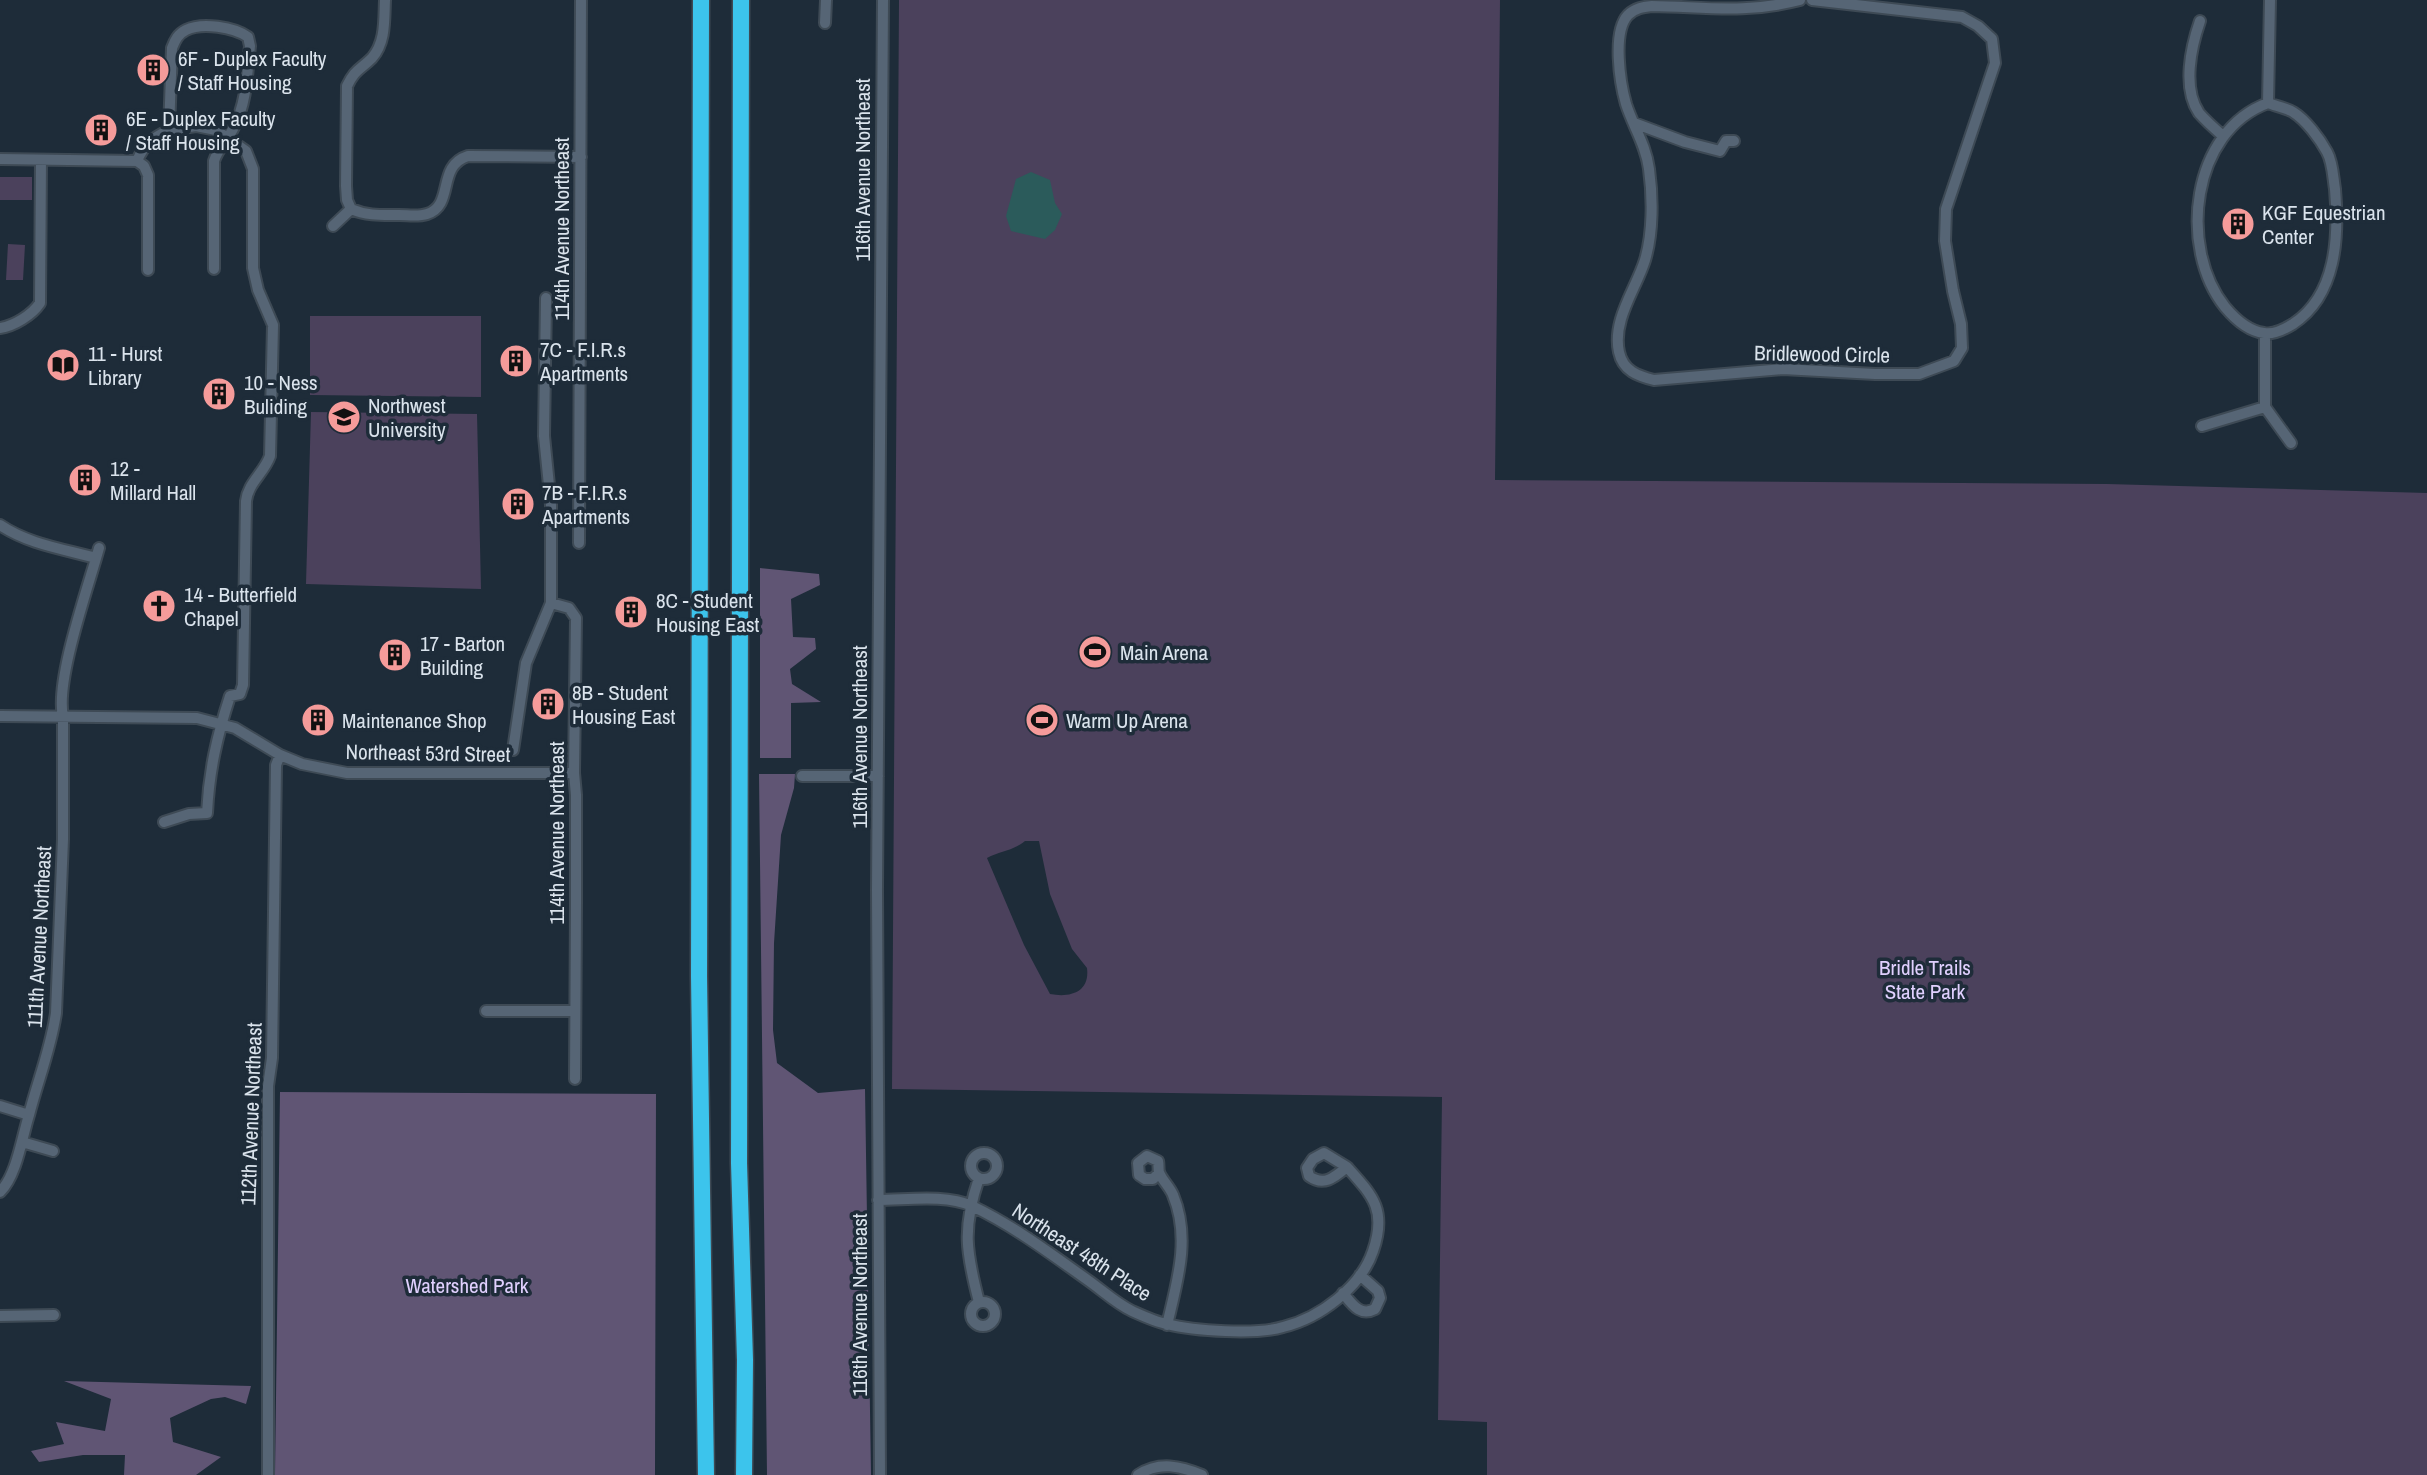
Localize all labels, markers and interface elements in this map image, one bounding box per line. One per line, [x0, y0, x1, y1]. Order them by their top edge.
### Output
place label: 6F - Duplex Faculty / Staff Housing [178, 44, 327, 97]
building icon: 6F - Duplex Faculty / Staff Housing [134, 51, 172, 89]
street label: 116th Avenue Northeast [848, 78, 877, 262]
place label: 6E - Duplex Faculty / Staff Housing [126, 104, 276, 157]
building icon: 6E - Duplex Faculty / Staff Housing [82, 111, 120, 149]
street label: 114th Avenue Northeast [547, 137, 576, 321]
place label: KGF Equestrian Center [2262, 198, 2385, 251]
building icon: KGF Equestrian Center [2219, 205, 2257, 243]
place label: 7C - F.I.R.s Apartments [539, 335, 628, 388]
street label: Bridlewood Circle [1754, 338, 1890, 370]
place label: 11 - Hurst Library [88, 339, 163, 392]
building icon: 7C - F.I.R.s Apartments [497, 342, 535, 380]
library icon: 11 - Hurst Library [44, 346, 82, 384]
place label: 10 - Ness Buliding [244, 368, 318, 421]
building icon: 10 - Ness Buliding [200, 375, 238, 413]
place label: Northwest University [368, 391, 446, 444]
school or university icon: Northwest University [325, 398, 363, 436]
place label: 12 - Millard Hall [110, 454, 196, 507]
building icon: 12 - Millard Hall [66, 461, 104, 499]
place label: 7B - F.I.R.s Apartments [541, 478, 630, 531]
building icon: 7B - F.I.R.s Apartments [499, 485, 537, 523]
place label: 14 - Butterfield Chapel [184, 580, 297, 633]
place label: 8C - Student Housing East [656, 586, 760, 639]
church icon: 14 - Butterfield Chapel [140, 587, 178, 625]
building icon: 8C - Student Housing East [612, 593, 650, 631]
place label: 17 - Barton Building [420, 629, 505, 682]
sports icon: Main Arena [1076, 633, 1114, 671]
building icon: 17 - Barton Building [376, 636, 414, 674]
place label: Main Arena [1120, 638, 1208, 667]
street label: 116th Avenue Northeast [845, 645, 874, 829]
place label: 8B - Student Housing East [572, 678, 676, 731]
building icon: 8B - Student Housing East [529, 685, 567, 723]
building icon: Maintenance Shop [299, 701, 337, 739]
sports icon: Warm Up Arena [1023, 701, 1061, 739]
place label: Maintenance Shop [342, 706, 487, 735]
place label: Warm Up Arena [1066, 706, 1188, 735]
street label: Northeast 53rd Street [345, 737, 511, 769]
street label: 114th Avenue Northeast [542, 741, 571, 925]
street label: 111th Avenue Northeast [20, 845, 58, 1029]
park label: Bridle Trails State Park [1879, 953, 1971, 1006]
street label: 112th Avenue Northeast [233, 1022, 269, 1206]
street label: Northeast 48th Place [1007, 1196, 1157, 1308]
street label: 116th Avenue Northeast [845, 1213, 874, 1397]
park label: Watershed Park [406, 1271, 529, 1300]

